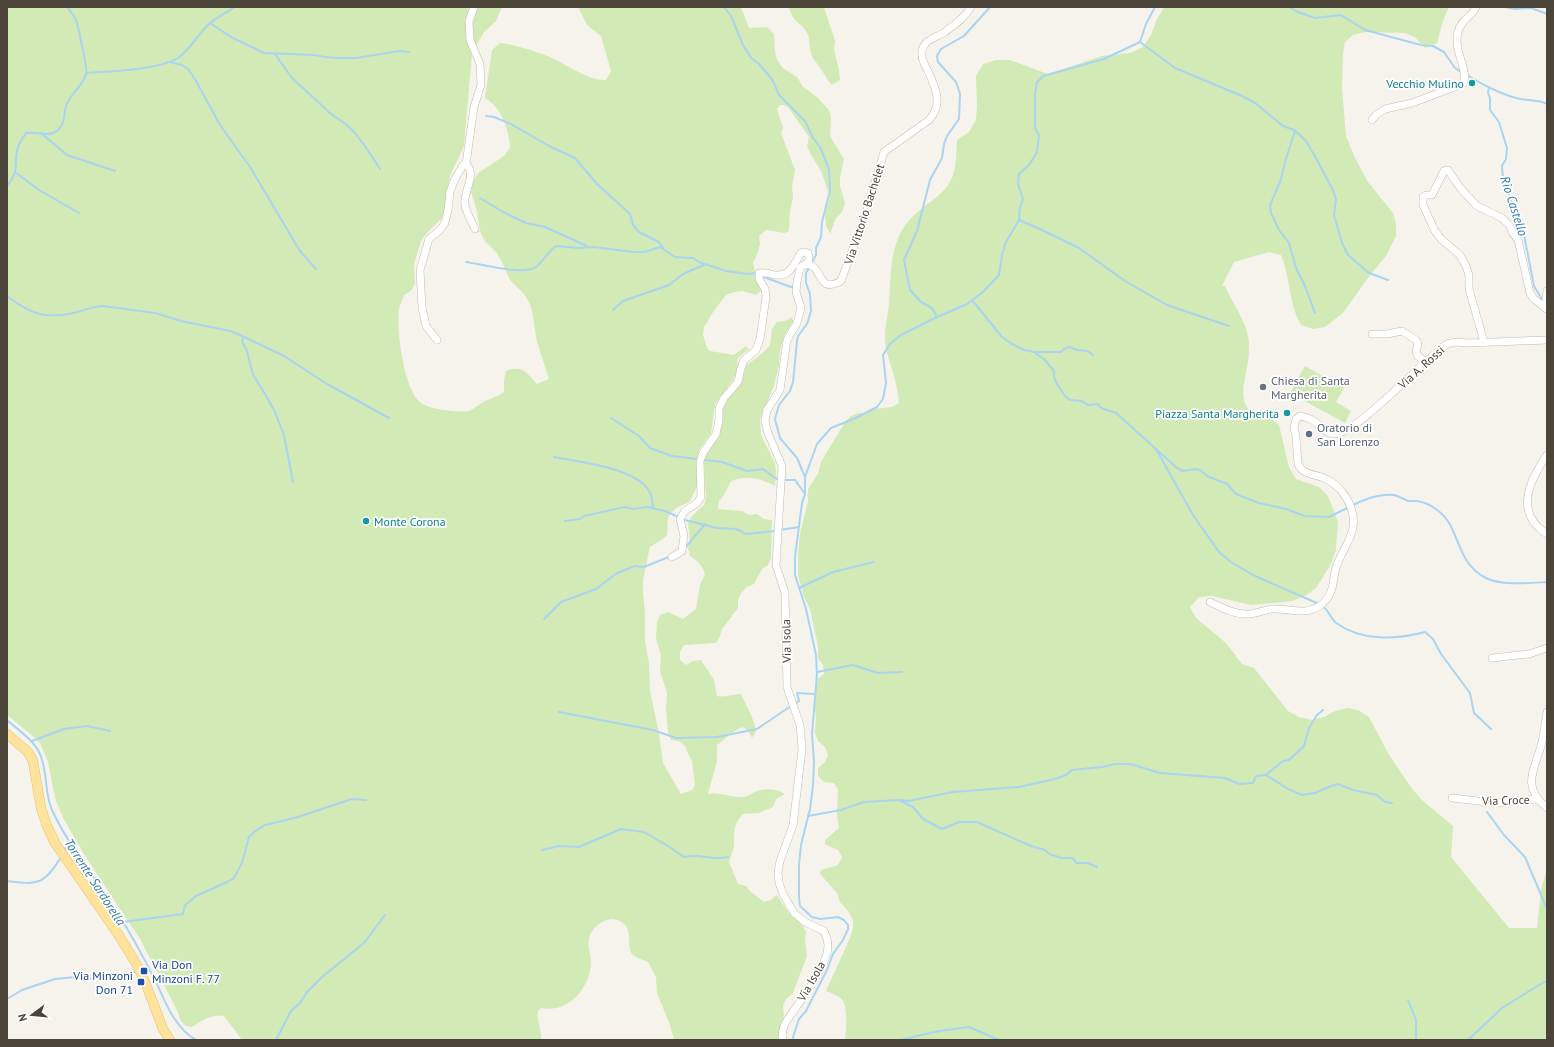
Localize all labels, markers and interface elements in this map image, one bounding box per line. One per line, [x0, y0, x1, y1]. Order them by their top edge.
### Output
place label: Vecchio Mulino [1385, 76, 1464, 91]
marker: Vecchio Mulino [1467, 78, 1477, 88]
street label: Via Vittorio Bachelet [840, 162, 887, 267]
water label: Rio Castello [1496, 174, 1532, 239]
street label: Via A. Rossi [1394, 342, 1447, 392]
place label: Chiesa di Santa Margherita [1271, 373, 1350, 402]
marker: Chiesa di Santa Margherita [1258, 382, 1268, 392]
place label: Piazza Santa Margherita [1155, 406, 1279, 421]
marker: Piazza Santa Margherita [1282, 408, 1292, 418]
place label: Oratorio di San Lorenzo [1317, 420, 1379, 449]
marker: Oratorio di San Lorenzo [1304, 429, 1314, 439]
place label: Monte Corona [374, 514, 446, 529]
marker: Monte Corona [361, 516, 371, 526]
street label: Via Isola [778, 619, 794, 664]
street label: Via Croce [1481, 792, 1530, 808]
water label: Torrente Sardorella [60, 835, 130, 929]
place label: Via Don Minzoni F. 77 [151, 957, 220, 986]
street label: Via Isola [793, 958, 828, 1005]
marker: Via Don Minzoni F. 77 [139, 966, 149, 976]
place label: Via Minzoni Don 71 [72, 968, 133, 997]
marker: Via Minzoni Don 71 [136, 977, 146, 987]
north arrow [12, 995, 52, 1035]
text: N [15, 1012, 30, 1023]

